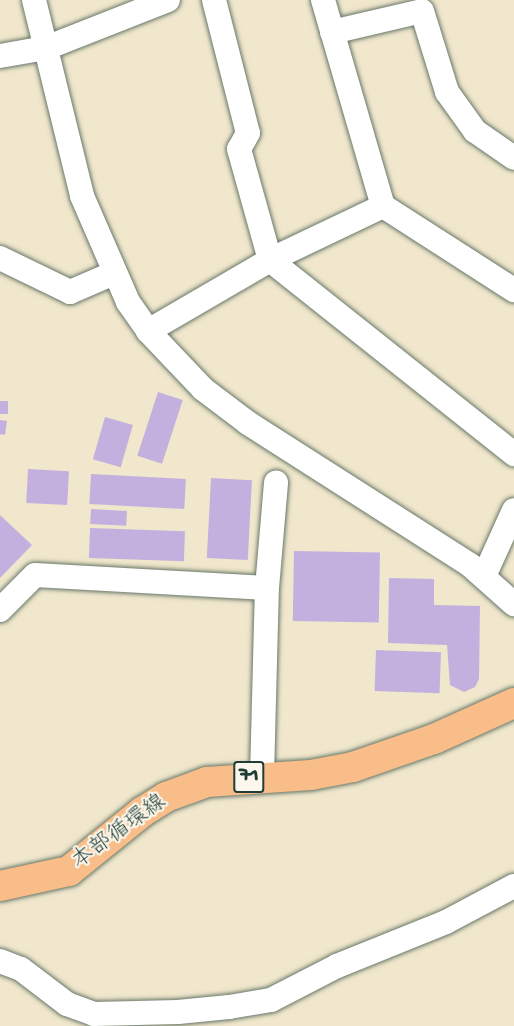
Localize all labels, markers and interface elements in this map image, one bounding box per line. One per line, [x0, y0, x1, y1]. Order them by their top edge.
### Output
road number: 71 [232, 759, 266, 795]
street label: 本部循環線 [68, 790, 172, 876]

